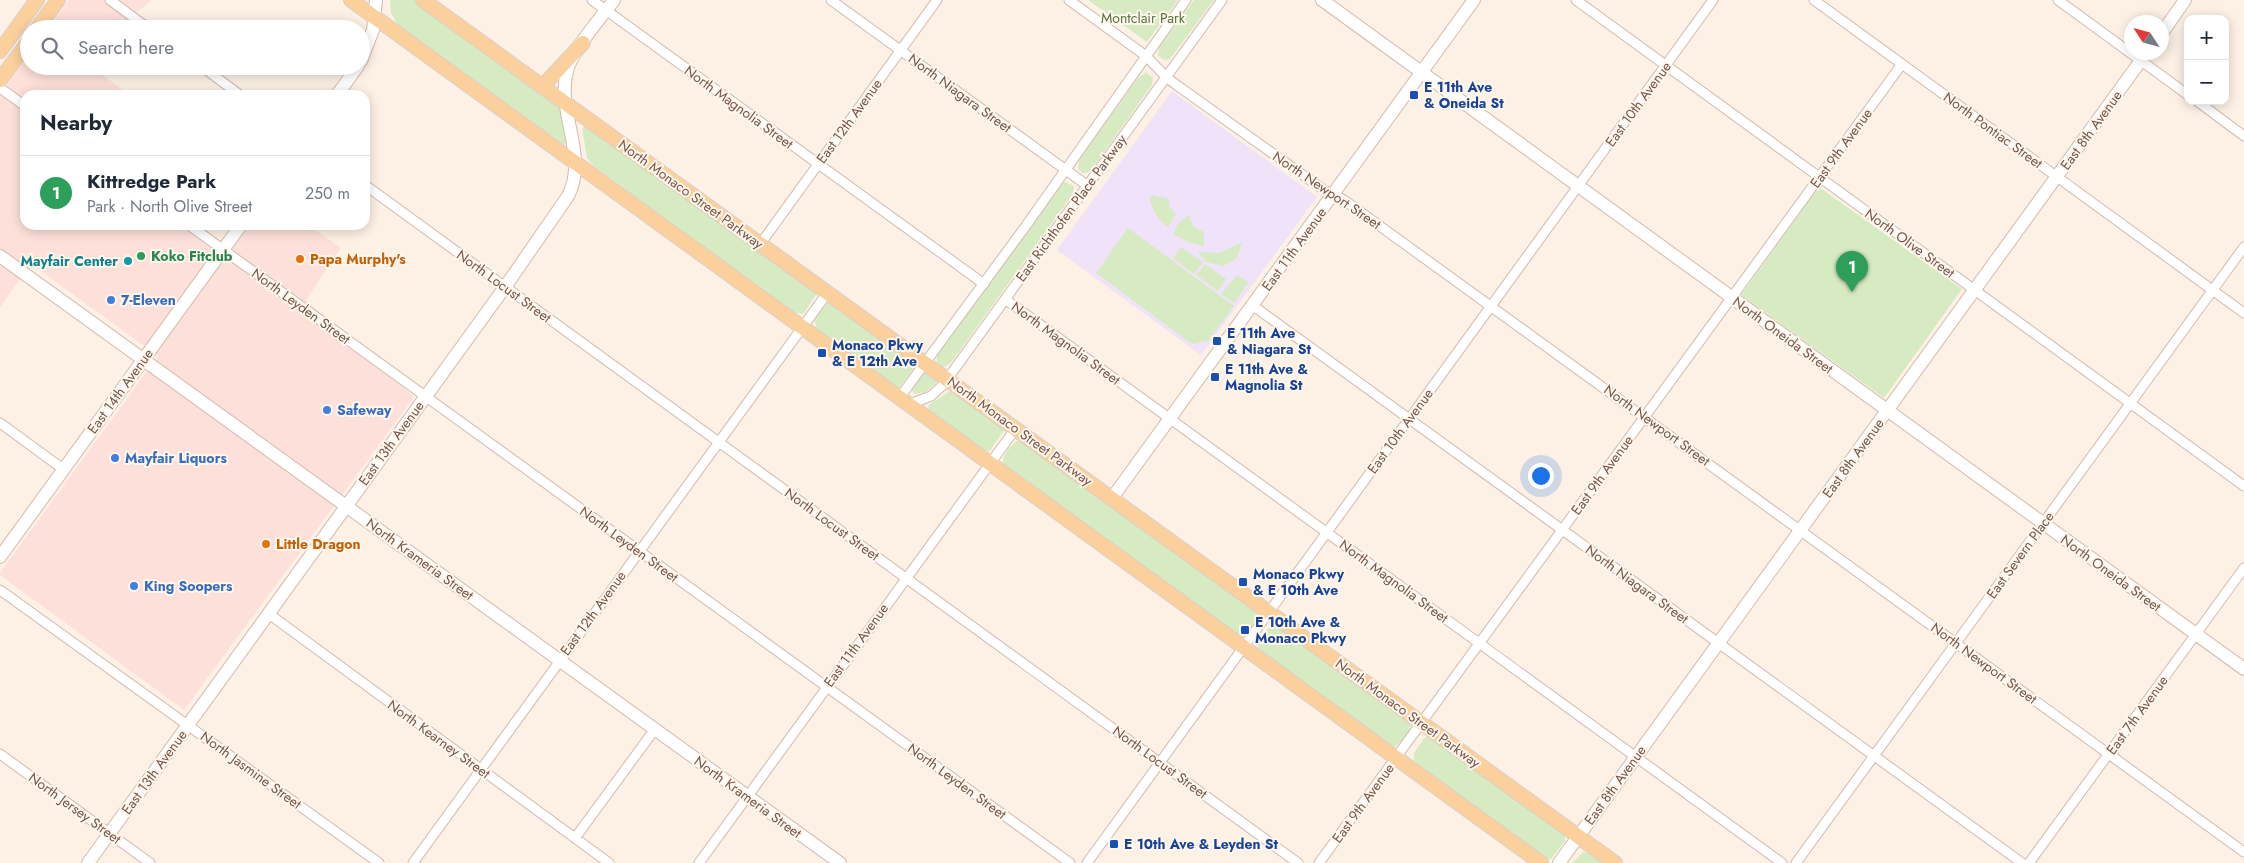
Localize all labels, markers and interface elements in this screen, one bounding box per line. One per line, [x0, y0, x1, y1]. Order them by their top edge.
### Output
park label: Montclair Park [1101, 8, 1186, 28]
north arrow [2124, 15, 2169, 60]
map controls [2184, 15, 2229, 105]
button: + [2184, 15, 2229, 60]
search box [20, 20, 370, 75]
icon: search [38, 34, 66, 62]
text: Search here [78, 34, 174, 61]
street label: North Niagara Street [904, 49, 1016, 138]
street label: East 10th Avenue [1600, 57, 1676, 151]
button: − [2184, 60, 2229, 105]
street label: North Magnolia Street [680, 61, 798, 154]
street label: East 12th Avenue [811, 75, 887, 167]
place label: E 11th Ave & Oneida St [1424, 77, 1504, 113]
street label: East 8th Avenue [2055, 86, 2127, 174]
street label: North Pontiac Street [1939, 87, 2047, 173]
marker: E 11th Ave & Oneida St [1408, 89, 1420, 101]
street label: East 9th Avenue [1805, 104, 1877, 192]
text: Nearby [40, 108, 112, 138]
street label: East Richthofen Place Parkway [1011, 130, 1132, 286]
street label: North Monaco Street Parkway [614, 135, 768, 254]
street label: North Newport Street [1269, 146, 1386, 234]
text: Kittredge Park [87, 168, 216, 195]
text: 1 [52, 182, 60, 205]
text: 250 m [305, 182, 350, 205]
text: Park · North Olive Street [87, 195, 252, 218]
street label: East 11th Avenue [1257, 203, 1331, 295]
street label: North Olive Street [1861, 203, 1960, 283]
street label: North Locust Street [452, 245, 556, 328]
place label: Koko Fitclub [151, 246, 233, 266]
place label: Papa Murphy's [310, 249, 406, 269]
marker: Koko Fitclub [135, 250, 147, 262]
place label: Mayfair Center [20, 251, 118, 271]
pin: 1 [1836, 251, 1868, 292]
marker: Papa Murphy's [294, 253, 306, 265]
marker: Mayfair Center [122, 255, 134, 267]
street label: North Leyden Street [247, 263, 355, 349]
place label: 7-Eleven [121, 290, 176, 310]
street label: North Oneida Street [1729, 292, 1838, 379]
marker: 7-Eleven [105, 294, 117, 306]
street label: North Magnolia Street [1007, 297, 1125, 390]
place label: E 11th Ave & Niagara St [1227, 323, 1312, 359]
place label: Monaco Pkwy & E 12th Ave [832, 335, 924, 371]
marker: E 11th Ave & Niagara St [1211, 335, 1223, 347]
street label: East 14th Avenue [82, 344, 158, 438]
marker: Monaco Pkwy & E 12th Ave [816, 347, 828, 359]
place label: E 11th Ave & Magnolia St [1225, 359, 1308, 395]
marker: E 11th Ave & Magnolia St [1209, 371, 1221, 383]
street label: North Monaco Street Parkway [943, 372, 1097, 491]
street label: North Newport Street [1600, 380, 1715, 471]
street label: East 10th Avenue [1362, 384, 1438, 478]
street label: East 13th Avenue [353, 397, 429, 489]
place label: Safeway [337, 400, 392, 420]
marker: Safeway [321, 404, 333, 416]
street label: East 8th Avenue [1817, 414, 1889, 502]
street label: East 9th Avenue [1566, 431, 1638, 519]
place label: Mayfair Liquors [125, 448, 227, 468]
marker: Mayfair Liquors [109, 452, 121, 464]
your location [1528, 463, 1554, 489]
street label: North Locust Street [780, 483, 884, 566]
street label: North Leyden Street [575, 501, 683, 587]
street label: East Severn Place [1982, 507, 2058, 603]
street label: North Krameria Street [362, 513, 478, 605]
street label: North Oneida Street [2057, 530, 2166, 617]
place label: Little Dragon [276, 534, 361, 554]
street label: North Magnolia Street [1335, 535, 1453, 628]
marker: Little Dragon [260, 538, 272, 550]
street label: North Niagara Street [1581, 540, 1693, 629]
place label: Monaco Pkwy & E 10th Ave [1253, 564, 1345, 600]
street label: East 12th Avenue [555, 567, 631, 659]
place label: King Soopers [144, 576, 233, 596]
marker: Monaco Pkwy & E 10th Ave [1237, 576, 1249, 588]
marker: King Soopers [128, 580, 140, 592]
street label: East 11th Avenue [819, 599, 893, 691]
place label: E 10th Ave & Monaco Pkwy [1255, 612, 1347, 648]
street label: North Newport Street [1927, 618, 2042, 709]
marker: E 10th Ave & Monaco Pkwy [1239, 624, 1251, 636]
street label: North Monaco Street Parkway [1331, 654, 1485, 773]
street label: East 7th Avenue [2101, 671, 2173, 759]
street label: North Kearney Street [384, 695, 495, 783]
street label: North Locust Street [1108, 721, 1212, 804]
street label: East 13th Avenue [116, 726, 192, 818]
street label: North Jasmine Street [196, 726, 306, 814]
street label: North Leyden Street [903, 738, 1011, 824]
street label: East 8th Avenue [1579, 741, 1651, 829]
street label: North Krameria Street [690, 751, 806, 843]
street label: East 9th Avenue [1327, 759, 1399, 847]
street label: North Jersey Street [25, 768, 126, 849]
place label: E 10th Ave & Leyden St [1124, 834, 1279, 854]
marker: E 10th Ave & Leyden St [1108, 838, 1120, 850]

